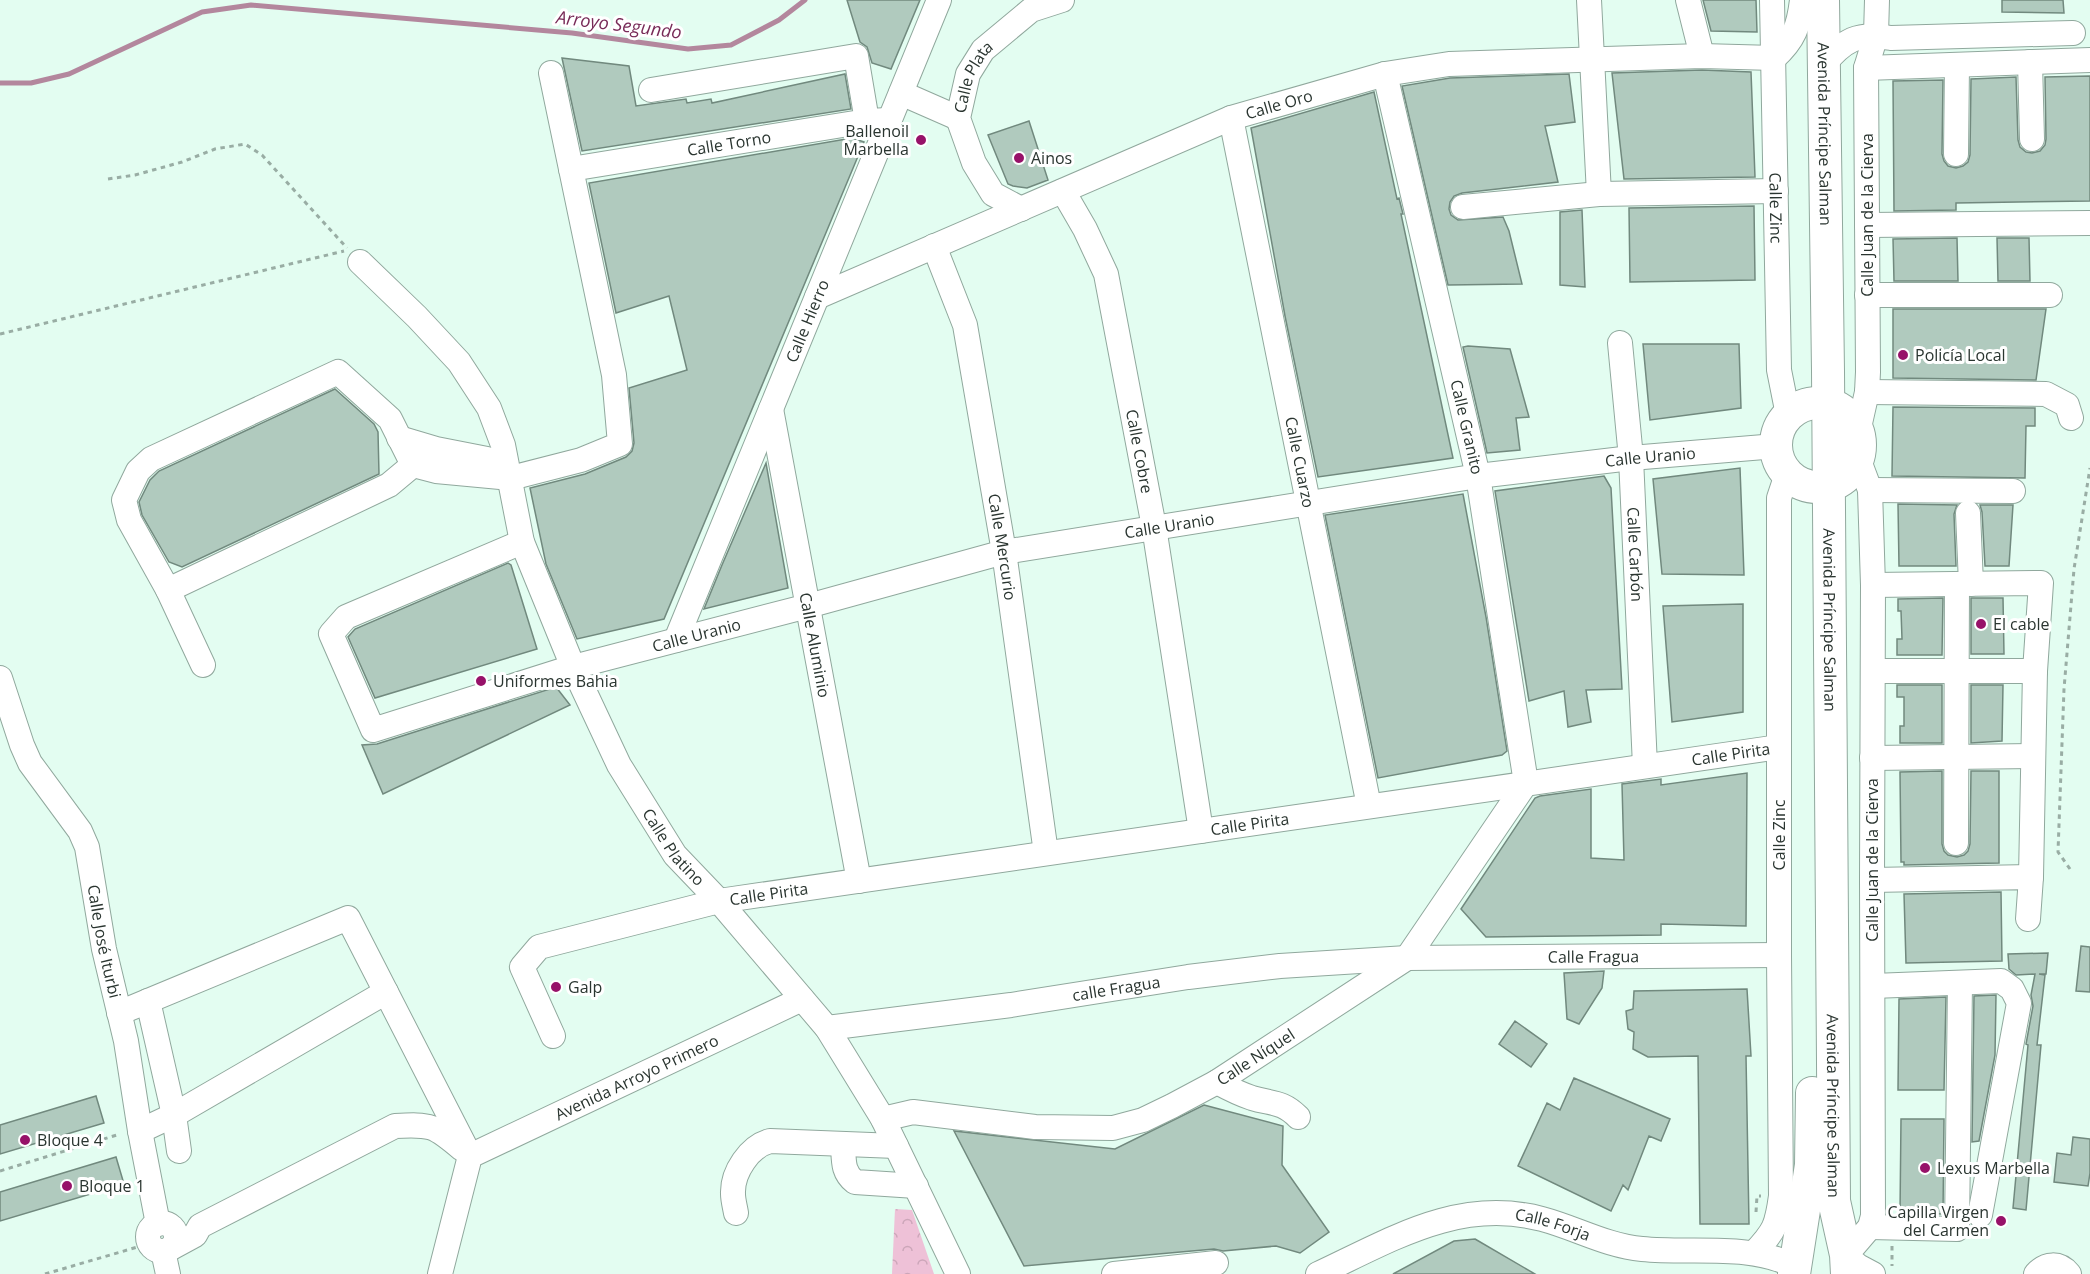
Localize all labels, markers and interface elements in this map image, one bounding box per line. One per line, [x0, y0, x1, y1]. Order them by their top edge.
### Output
water label: Arroyo Segundo [553, 4, 683, 44]
street label: Calle Plata [948, 36, 997, 115]
street label: Avenida Príncipe Salman [1813, 42, 1837, 226]
street label: Calle Oro [1243, 84, 1315, 124]
place label: Ballenoil Marbella [843, 120, 909, 160]
street label: Calle Torno [685, 126, 772, 161]
marker: Ballenoil Marbella [914, 133, 928, 147]
street label: Calle Juan de la Cierva [1856, 133, 1878, 297]
place label: Ainos [1031, 147, 1072, 169]
marker: Ainos [1012, 151, 1026, 165]
street label: Calle Zinc [1764, 172, 1788, 244]
street label: Calle Hierro [780, 276, 834, 366]
place label: Policía Local [1915, 344, 2006, 366]
marker: Policía Local [1896, 348, 1910, 362]
street label: Calle Granito [1445, 378, 1489, 476]
street label: Calle Cobre [1121, 407, 1158, 495]
street label: Calle Cuarzo [1280, 415, 1320, 510]
street label: Calle Uranio [1604, 442, 1696, 472]
street label: Calle Mercurio [983, 492, 1022, 602]
street label: Calle Carbón [1622, 506, 1649, 602]
street label: Calle Uranio [1123, 507, 1216, 544]
street label: Avenida Príncipe Salman [1818, 528, 1841, 712]
street label: Calle Aluminio [794, 591, 836, 699]
street label: Calle Uranio [650, 613, 743, 657]
place label: El cable [1993, 613, 2049, 635]
marker: El cable [1974, 617, 1988, 631]
place label: Uniformes Bahia [493, 670, 618, 692]
marker: Uniformes Bahia [474, 674, 488, 688]
street label: Calle Pirita [1690, 737, 1771, 771]
street label: Calle Juan de la Cierva [1861, 778, 1883, 942]
street label: Calle Zinc [1768, 799, 1790, 870]
street label: Calle Platino [637, 804, 710, 891]
street label: Calle Pirita [1209, 807, 1290, 840]
street label: Calle Pirita [728, 877, 810, 910]
street label: Calle José Iturbi [82, 883, 126, 1000]
street label: Calle Fragua [1548, 945, 1639, 968]
street label: calle Fragua [1071, 971, 1162, 1006]
place label: Galp [568, 976, 602, 998]
marker: Galp [549, 980, 563, 994]
street label: Avenida Príncipe Salman [1822, 1014, 1845, 1198]
street label: Calle Níquel [1212, 1023, 1299, 1090]
street label: Avenida Arroyo Primero [551, 1029, 722, 1125]
place label: Bloque 4 [37, 1129, 103, 1151]
marker: Bloque 4 [18, 1133, 32, 1147]
place label: Lexus Marbella [1937, 1157, 2050, 1179]
marker: Lexus Marbella [1918, 1161, 1932, 1175]
place label: Bloque 1 [79, 1175, 145, 1197]
marker: Bloque 1 [60, 1179, 74, 1193]
place label: Capilla Virgen del Carmen [1887, 1201, 1989, 1241]
street label: Calle Forja [1514, 1203, 1594, 1246]
marker: Capilla Virgen del Carmen [1994, 1214, 2008, 1228]

